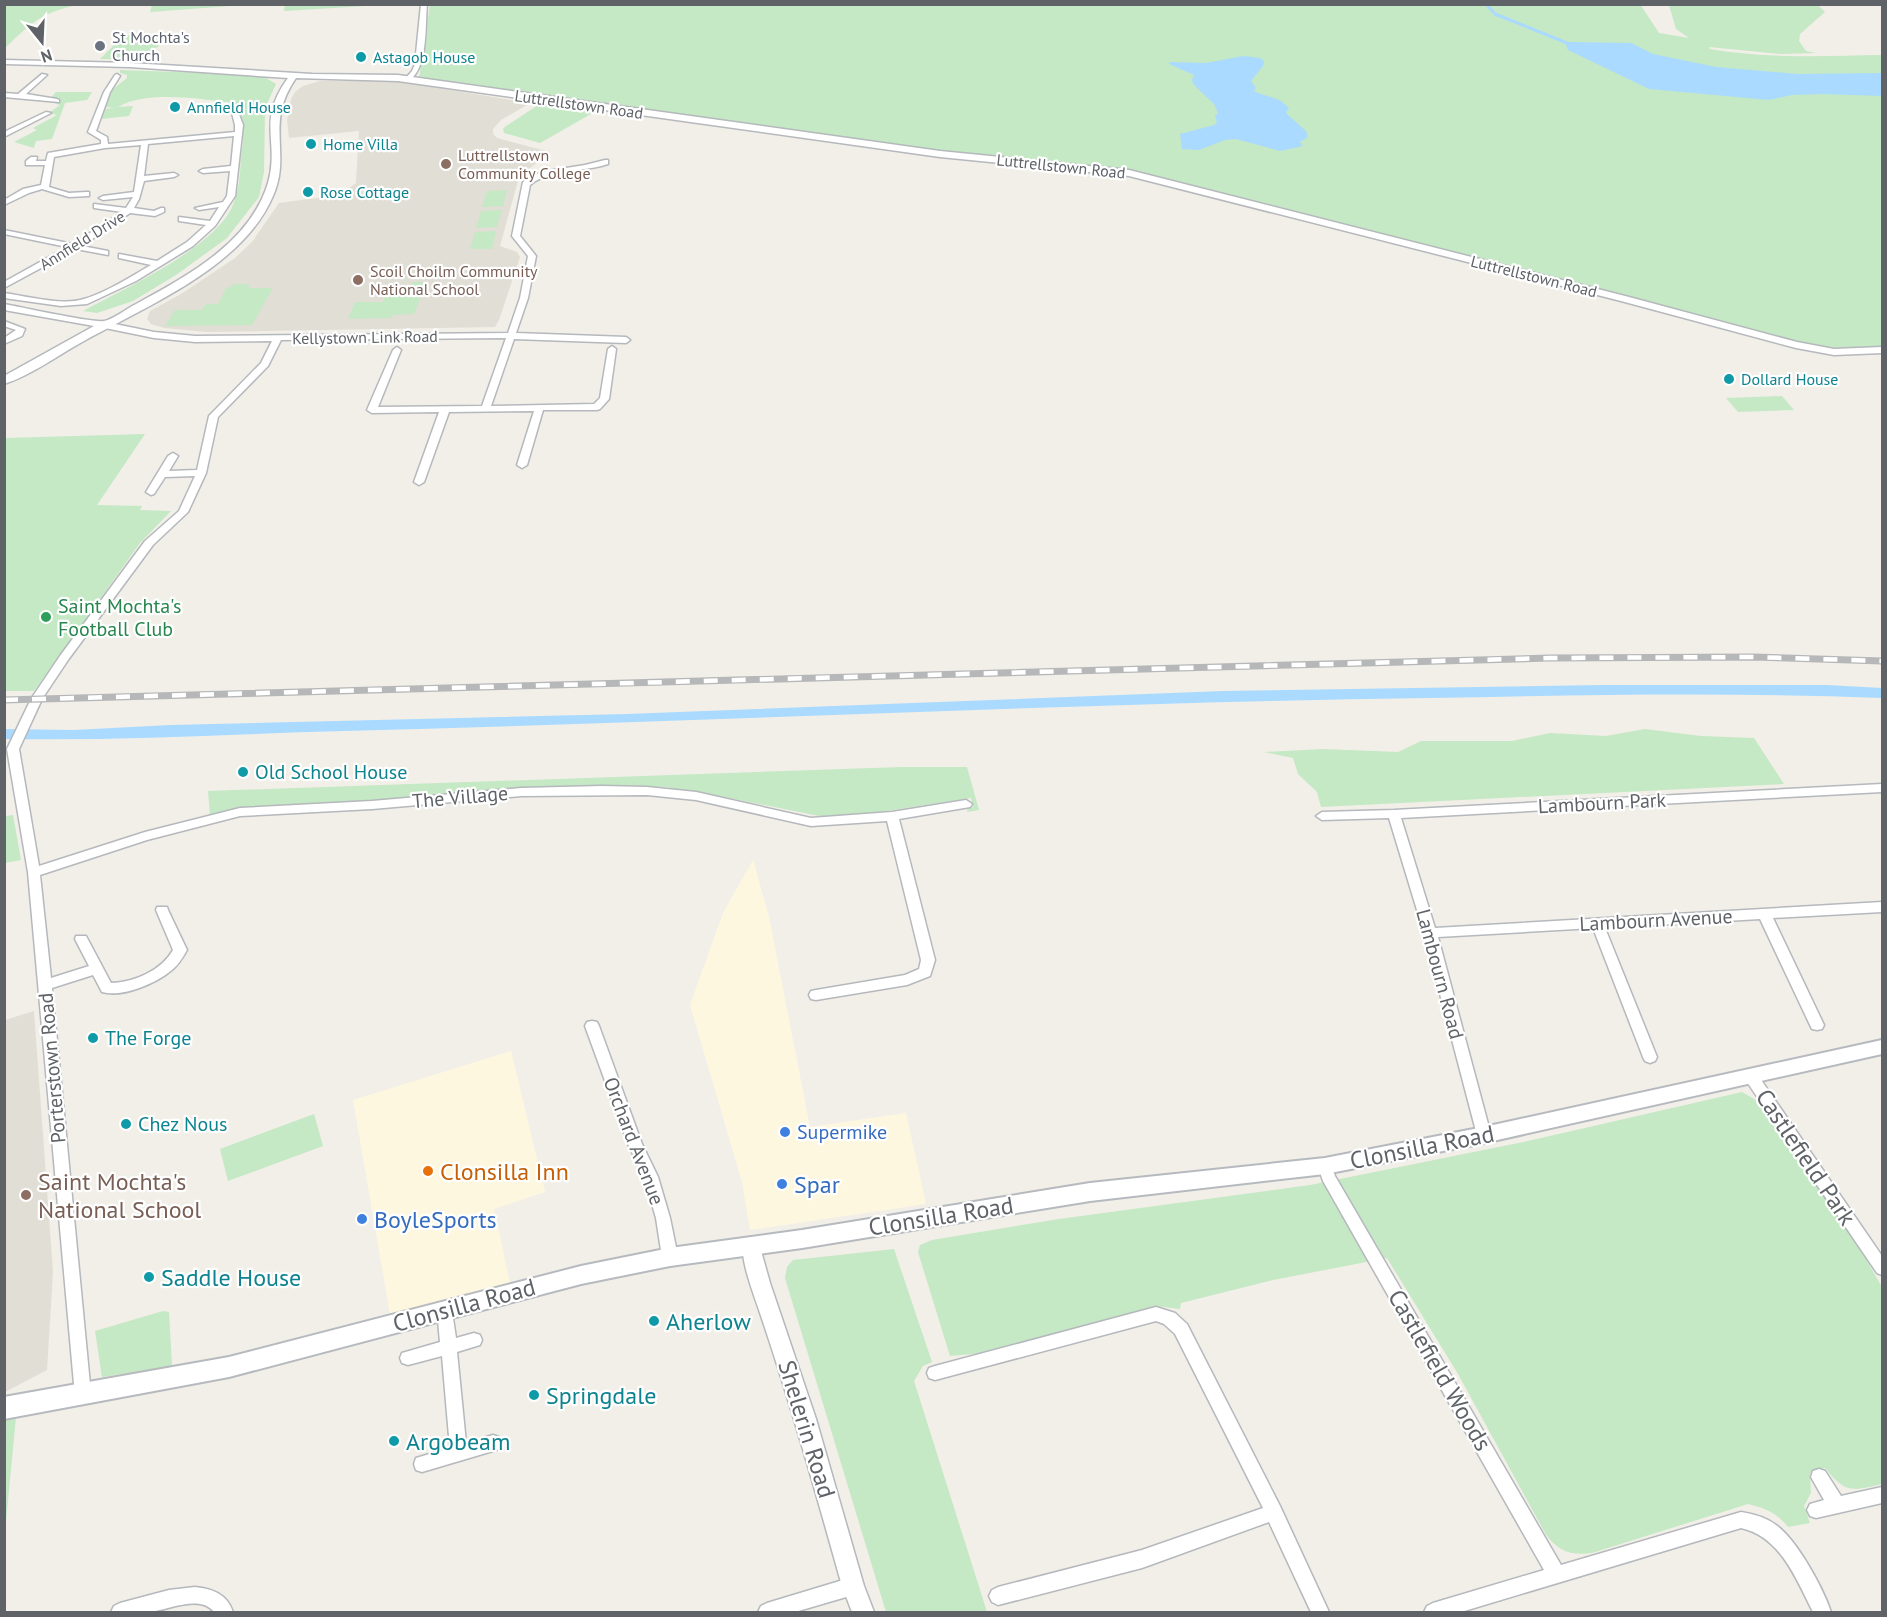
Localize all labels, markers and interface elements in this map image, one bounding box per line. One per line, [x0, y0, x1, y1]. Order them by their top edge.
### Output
north arrow [12, 12, 72, 72]
place label: St Mochta's Church [112, 27, 190, 65]
marker: St Mochta's Church [93, 39, 107, 53]
text: N [39, 45, 55, 67]
place label: Astagob House [373, 47, 475, 67]
marker: Astagob House [354, 50, 368, 64]
street label: Luttrellstown Road [514, 85, 644, 123]
place label: Annfield House [187, 97, 291, 117]
marker: Annfield House [168, 100, 182, 114]
place label: Home Villa [323, 134, 398, 154]
marker: Home Villa [304, 137, 318, 151]
place label: Luttrellstown Community College [458, 145, 591, 183]
street label: Luttrellstown Road [996, 149, 1126, 183]
marker: Luttrellstown Community College [439, 157, 453, 171]
place label: Rose Cottage [320, 182, 409, 202]
marker: Rose Cottage [301, 185, 315, 199]
street label: Annfield Drive [36, 206, 128, 274]
street label: Luttrellstown Road [1469, 251, 1599, 301]
place label: Scoil Choilm Community National School [370, 261, 538, 299]
marker: Scoil Choilm Community National School [351, 273, 365, 287]
street label: Kellystown Link Road [292, 326, 438, 348]
place label: Dollard House [1741, 369, 1838, 389]
marker: Dollard House [1722, 372, 1736, 386]
place label: Saint Mochta's Football Club [58, 593, 182, 642]
marker: Saint Mochta's Football Club [39, 610, 53, 624]
place label: Old School House [255, 759, 407, 785]
marker: Old School House [236, 765, 250, 779]
street label: The Village [411, 780, 509, 814]
street label: Lambourn Park [1537, 787, 1667, 819]
street label: Lambourn Avenue [1579, 903, 1733, 937]
street label: Lambourn Road [1410, 906, 1470, 1042]
street label: Porterstown Road [32, 992, 72, 1144]
place label: The Forge [105, 1025, 191, 1051]
marker: The Forge [86, 1031, 100, 1045]
street label: Orchard Avenue [598, 1073, 670, 1209]
street label: Castlefield Park [1749, 1083, 1863, 1232]
place label: Chez Nous [138, 1111, 227, 1137]
marker: Chez Nous [119, 1117, 133, 1131]
street label: Clonsilla Road [1347, 1118, 1497, 1176]
place label: Supermike [797, 1119, 887, 1145]
marker: Supermike [778, 1125, 792, 1139]
place label: Clonsilla Inn [440, 1156, 569, 1187]
marker: Clonsilla Inn [421, 1164, 435, 1178]
place label: Saint Mochta's National School [38, 1166, 201, 1225]
place label: Spar [794, 1169, 840, 1200]
marker: Spar [775, 1177, 789, 1191]
marker: Saint Mochta's National School [19, 1188, 33, 1202]
street label: Clonsilla Road [866, 1189, 1016, 1243]
place label: BoyleSports [374, 1204, 497, 1235]
marker: BoyleSports [355, 1212, 369, 1226]
place label: Saddle House [161, 1262, 301, 1293]
marker: Saddle House [142, 1270, 156, 1284]
street label: Clonsilla Road [389, 1271, 539, 1339]
street label: Castlefield Woods [1381, 1284, 1499, 1456]
place label: Aherlow [666, 1306, 751, 1337]
marker: Aherlow [647, 1314, 661, 1328]
street label: Shelerin Road [771, 1356, 843, 1502]
place label: Springdale [546, 1380, 656, 1411]
marker: Springdale [527, 1388, 541, 1402]
place label: Argobeam [406, 1426, 511, 1457]
marker: Argobeam [387, 1434, 401, 1448]

